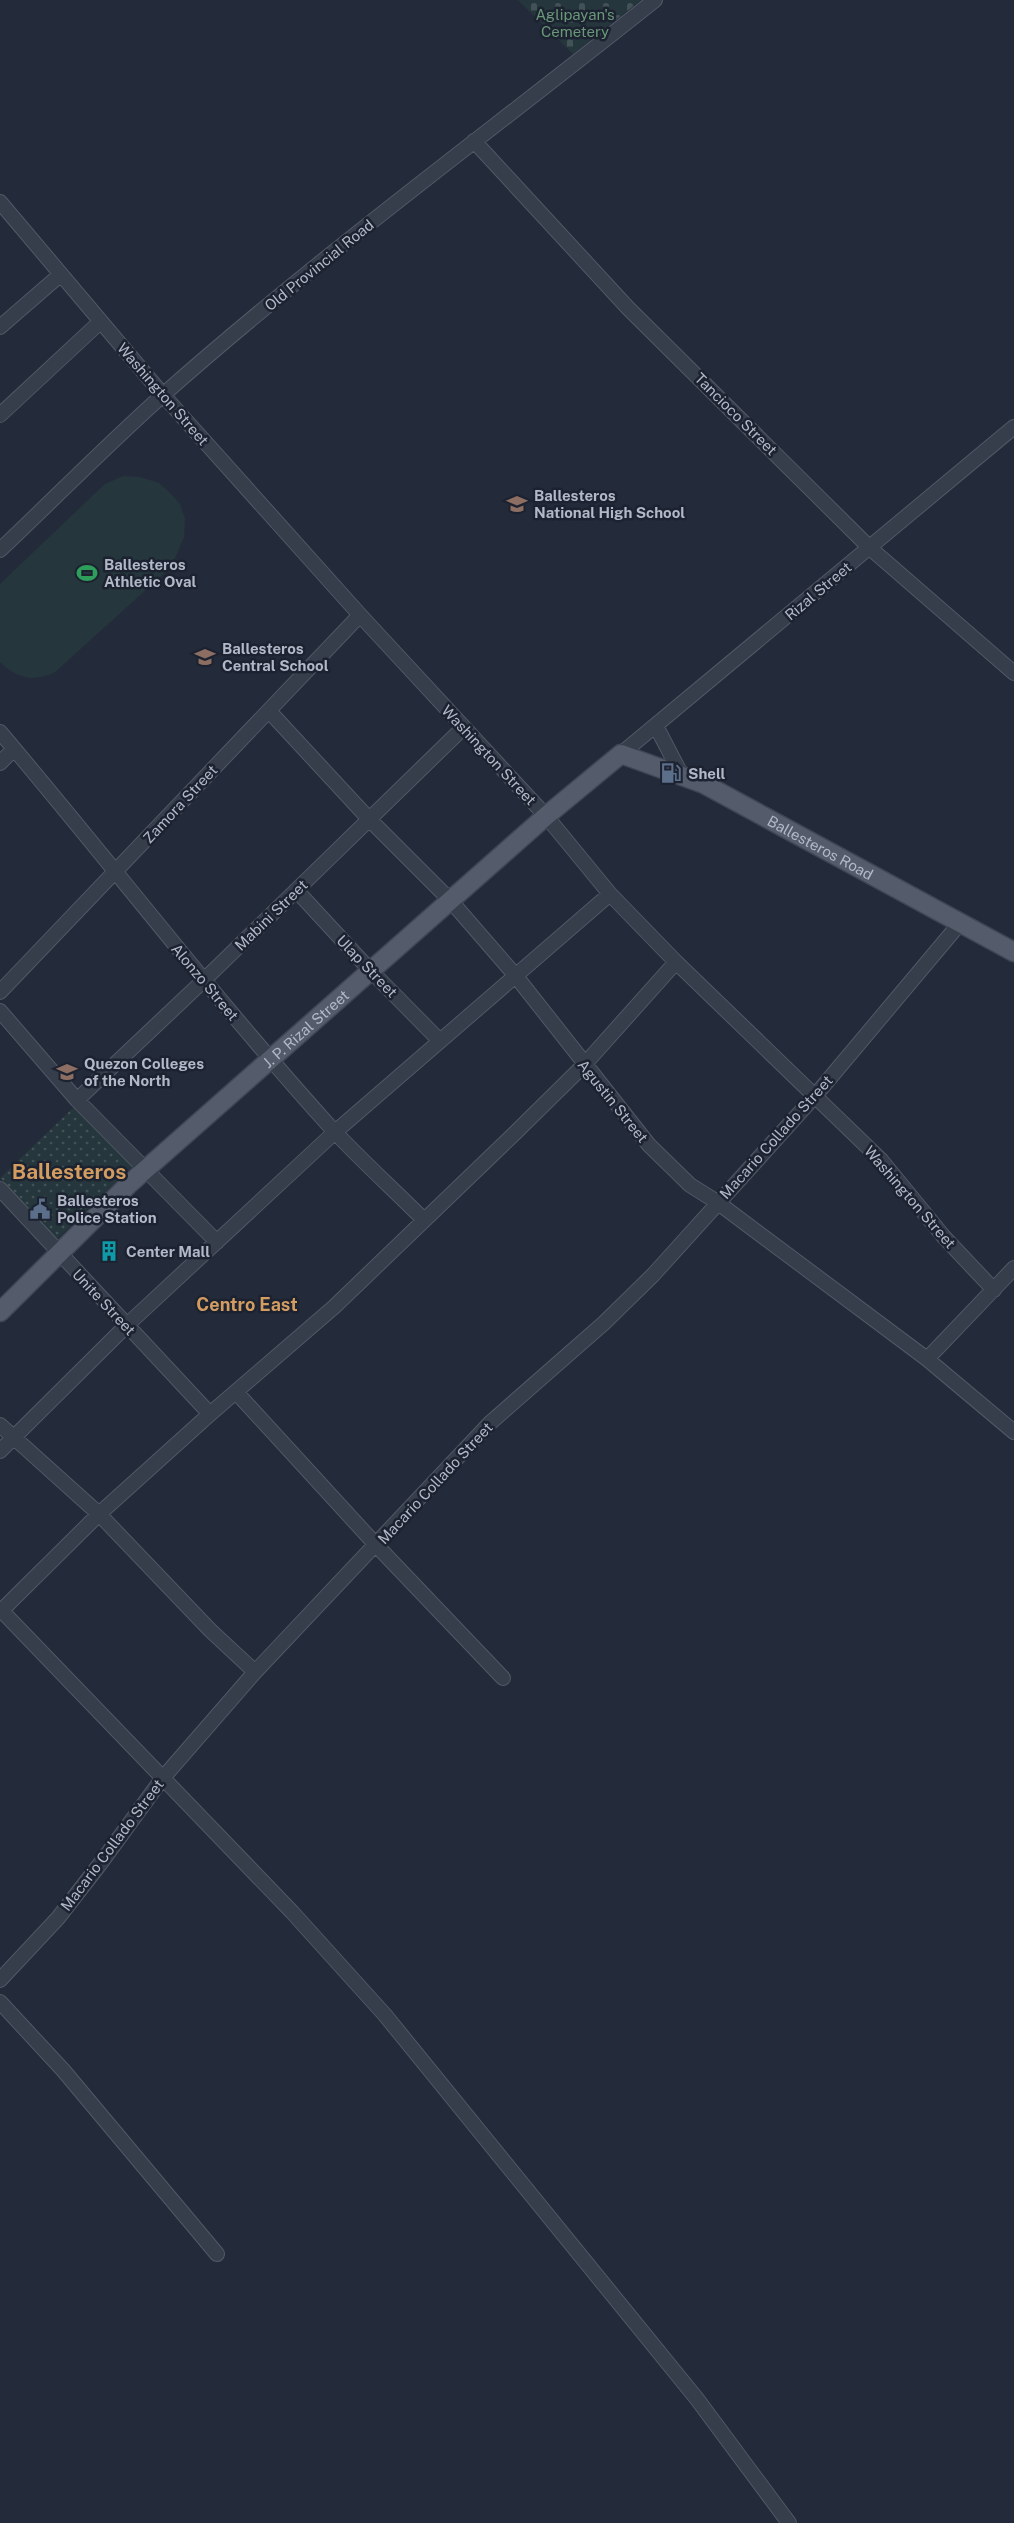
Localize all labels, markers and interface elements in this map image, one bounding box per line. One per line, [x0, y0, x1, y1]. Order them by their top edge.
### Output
park label: Aglipayan's Cemetery [535, 6, 615, 40]
street label: Old Provincial Road [261, 216, 377, 314]
street label: Washington Street [114, 339, 212, 449]
street label: Tancioco Street [691, 369, 781, 459]
place label: Ballesteros National High School [534, 487, 685, 521]
school or university icon: Ballesteros National High School [505, 492, 529, 516]
place label: Ballesteros Athletic Oval [104, 556, 196, 590]
street label: Rizal Street [781, 558, 855, 624]
sports icon: Ballesteros Athletic Oval [75, 561, 99, 585]
place label: Ballesteros Central School [222, 640, 329, 674]
school or university icon: Ballesteros Central School [193, 645, 217, 669]
street label: Washington Street [438, 702, 540, 809]
street label: Zamora Street [139, 761, 221, 847]
fuel station icon: Shell [659, 761, 683, 785]
place label: Shell [688, 765, 726, 782]
street label: Ballesteros Road [765, 812, 876, 883]
street label: Mabini Street [231, 876, 311, 954]
street label: Ulap Street [333, 931, 401, 1001]
street label: Alonzo Street [168, 940, 242, 1024]
street label: J. P. Rizal Street [259, 986, 352, 1071]
place label: Quezon Colleges of the North [84, 1055, 204, 1089]
street label: Agustin Street [574, 1056, 652, 1146]
school or university icon: Quezon Colleges of the North [55, 1060, 79, 1084]
street label: Macario Collado Street [716, 1072, 836, 1202]
street label: Washington Street [861, 1142, 959, 1252]
district label: Ballesteros [12, 1159, 126, 1184]
place label: Ballesteros Police Station [57, 1192, 157, 1226]
public building icon: Ballesteros Police Station [28, 1197, 52, 1221]
building icon: Center Mall [97, 1239, 121, 1263]
place label: Center Mall [126, 1243, 210, 1260]
street label: Unite Street [69, 1265, 139, 1339]
district label: Centro East [196, 1294, 298, 1315]
street label: Macario Collado Street [374, 1419, 496, 1547]
street label: Macario Collado Street [57, 1776, 167, 1914]

